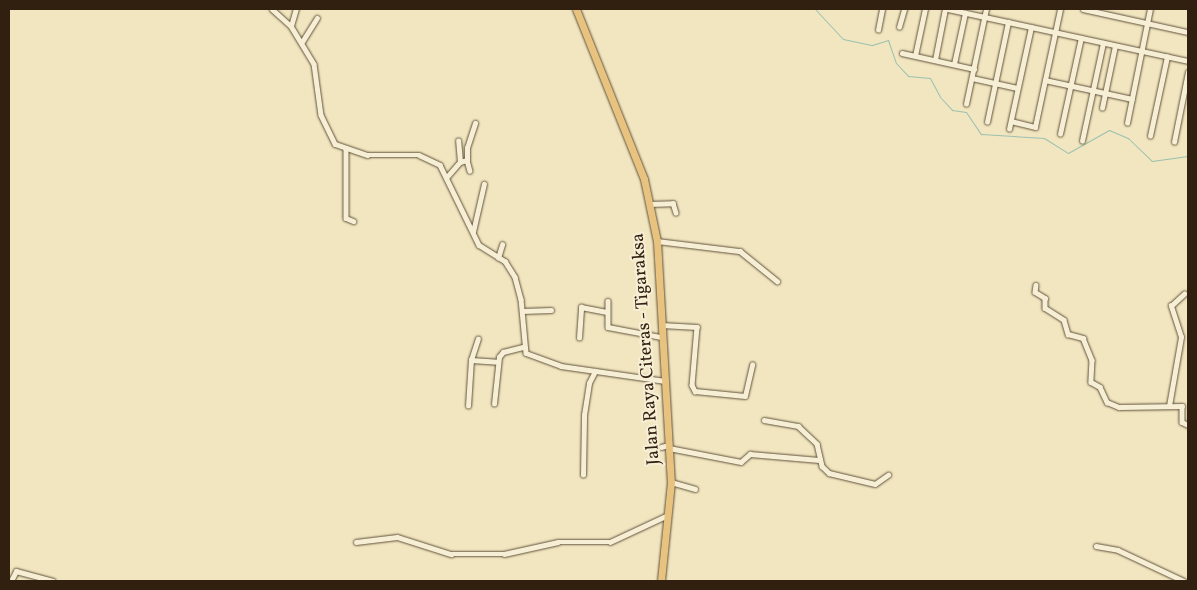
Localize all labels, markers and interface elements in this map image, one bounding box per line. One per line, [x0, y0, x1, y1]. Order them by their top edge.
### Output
street label: Jalan Raya Citeras - Tigaraksa [628, 232, 666, 466]

